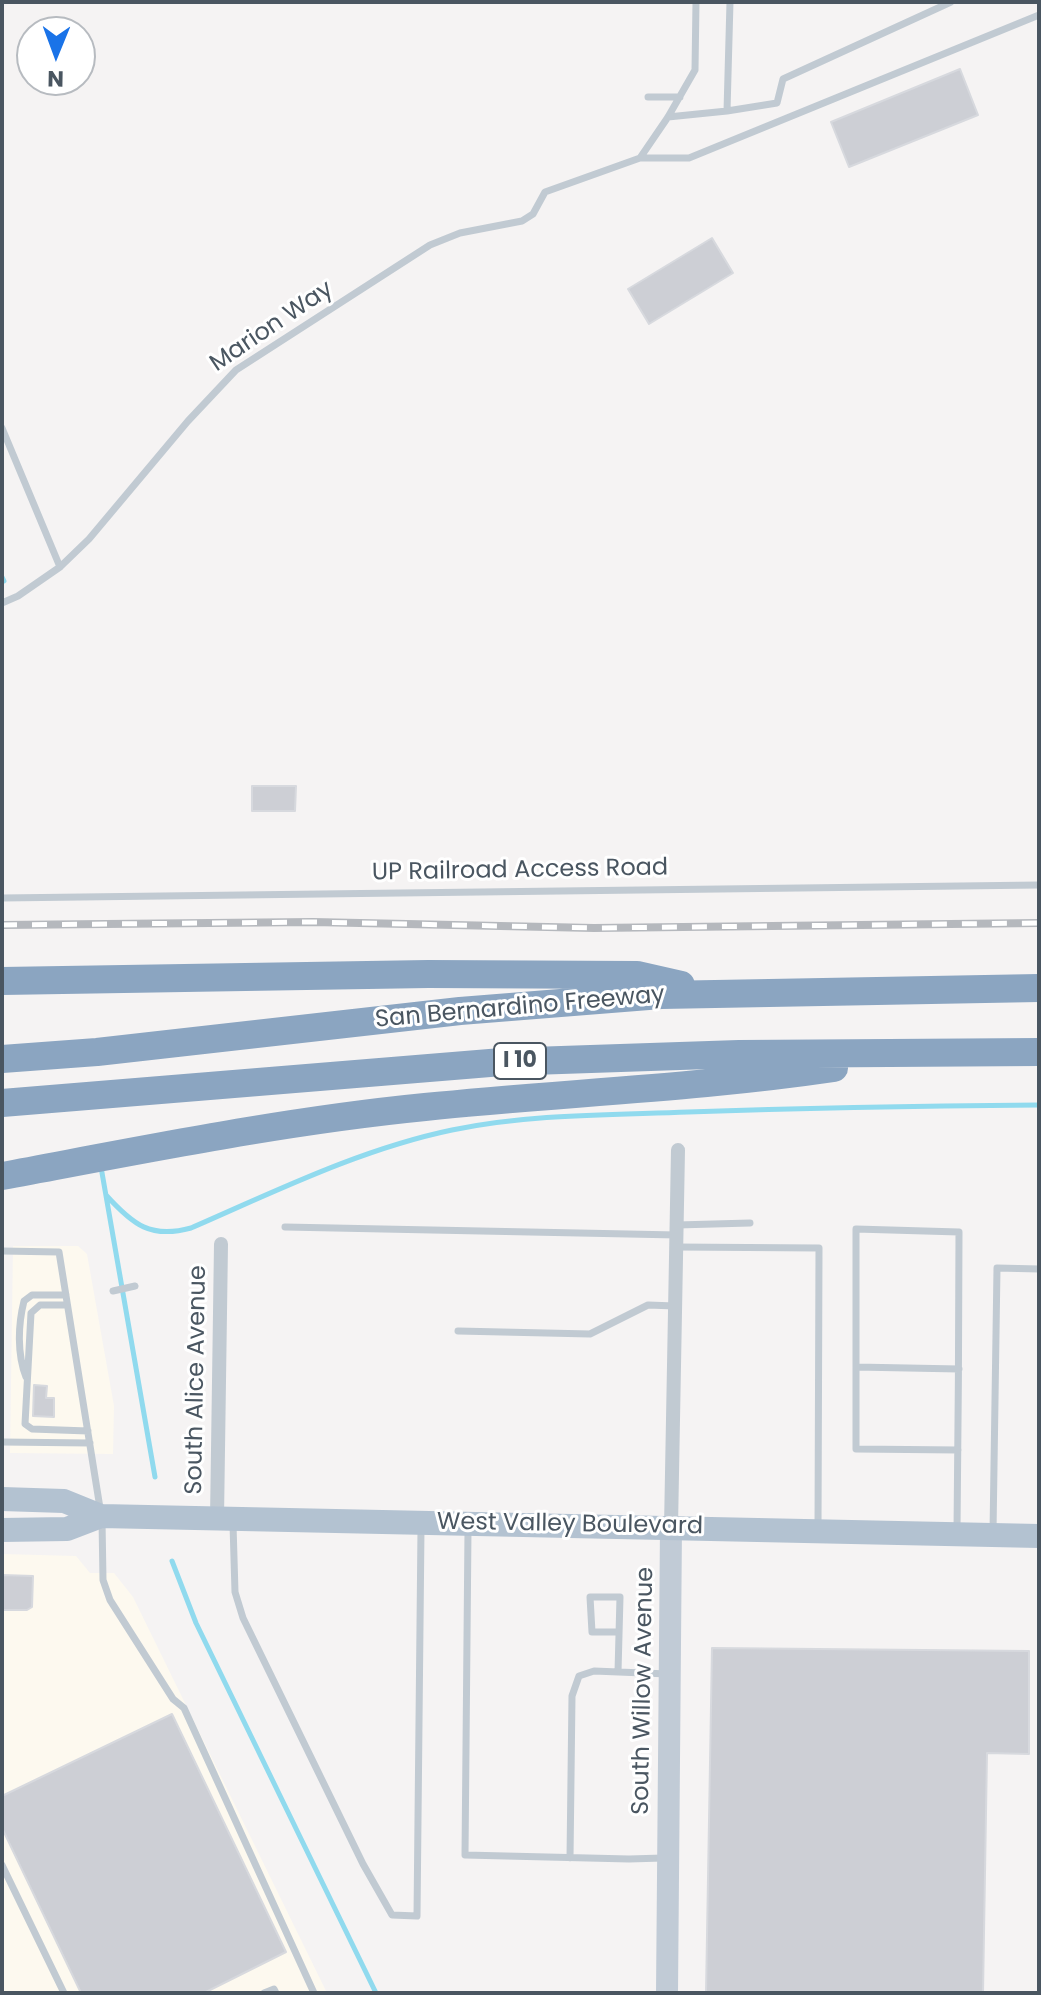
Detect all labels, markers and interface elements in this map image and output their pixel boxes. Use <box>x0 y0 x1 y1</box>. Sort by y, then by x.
north arrow <box>16 16 96 96</box>
text: N <box>47 63 64 94</box>
street label: Marion Way <box>205 275 339 379</box>
street label: UP Railroad Access Road <box>372 854 668 888</box>
street label: San Bernardino Freeway <box>374 981 666 1035</box>
road number: I 10 <box>494 1043 546 1079</box>
street label: South Alice Avenue <box>181 1265 213 1495</box>
street label: West Valley Boulevard <box>437 1508 703 1542</box>
street label: South Willow Avenue <box>627 1567 661 1815</box>

